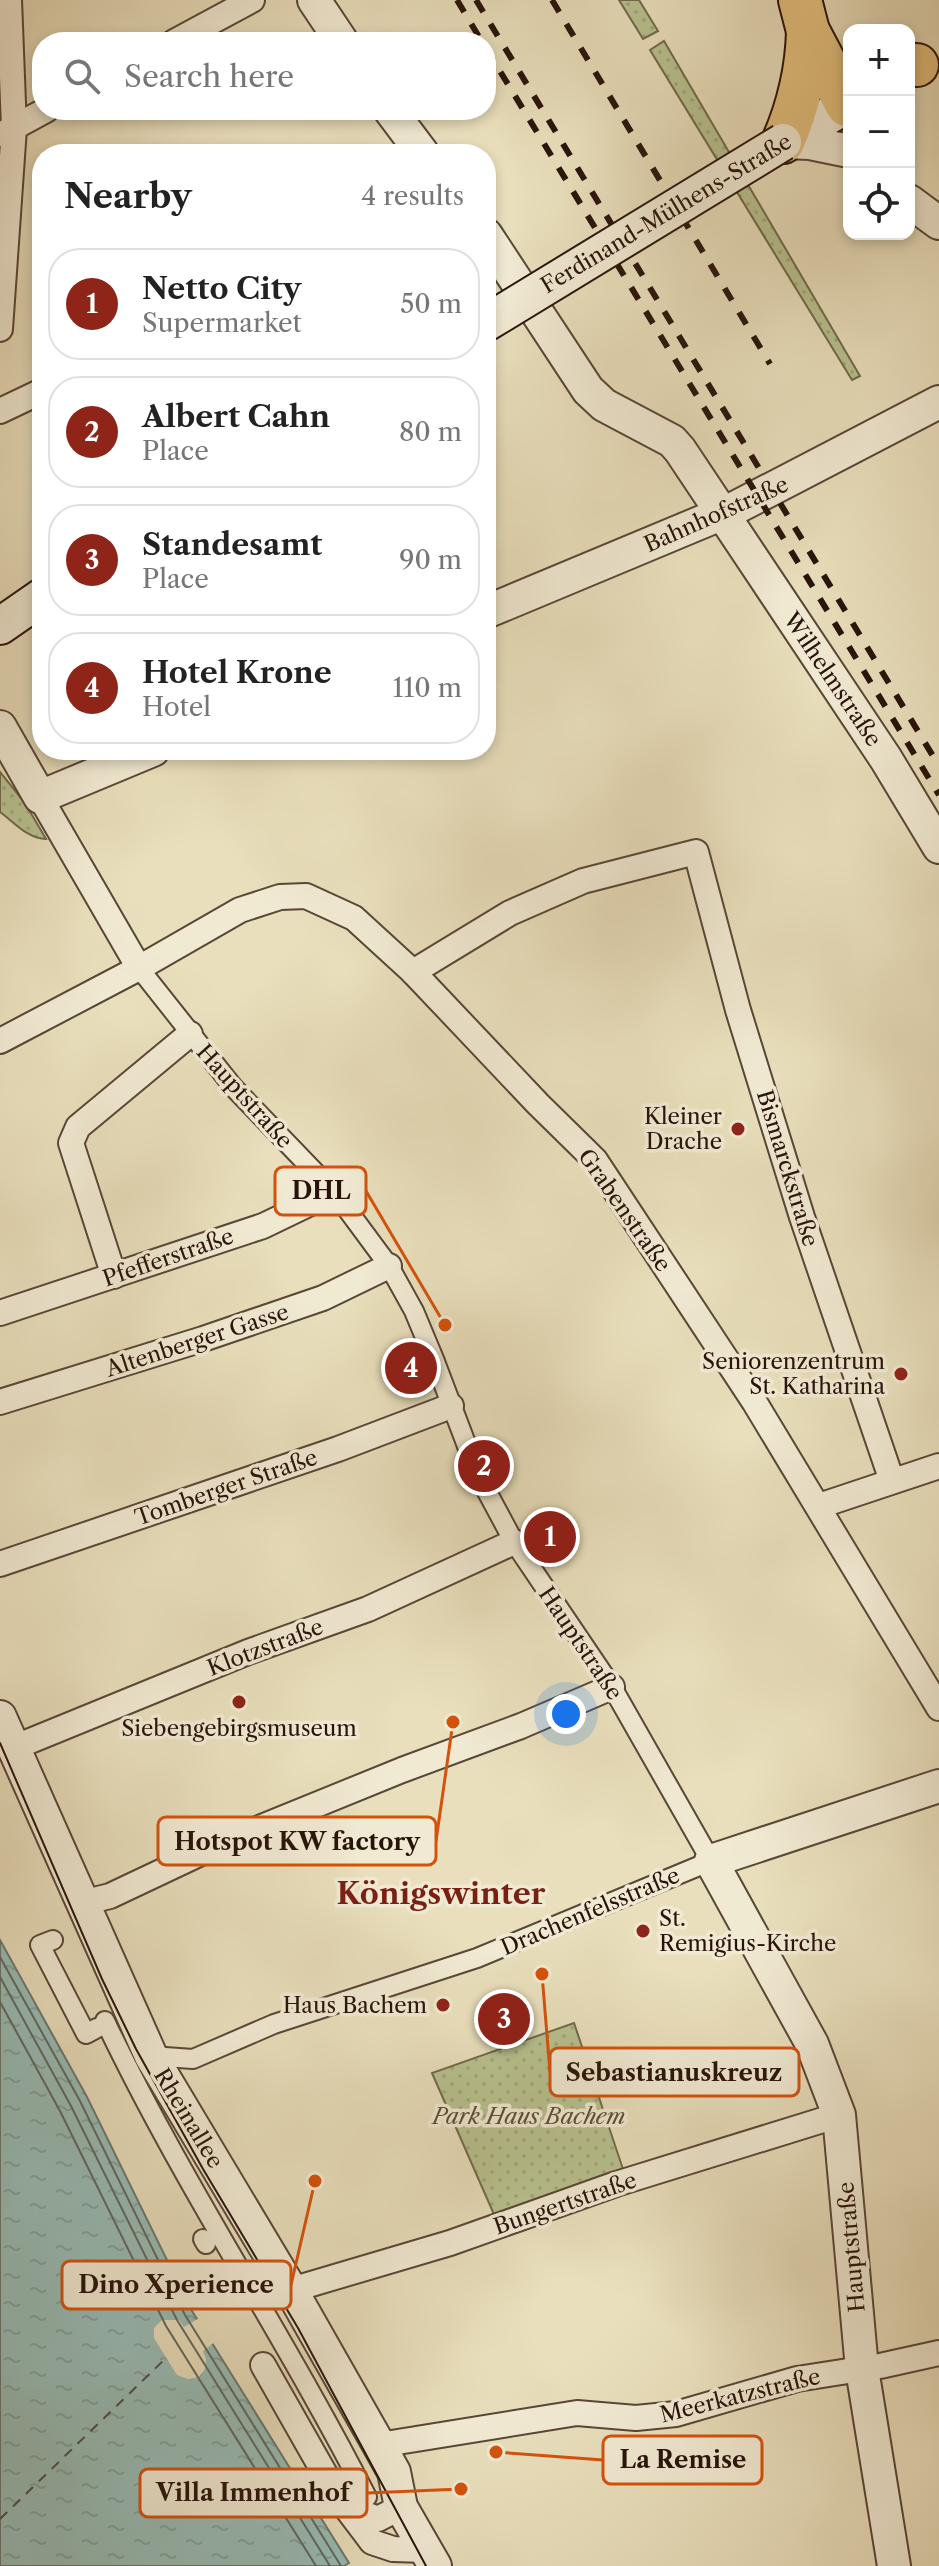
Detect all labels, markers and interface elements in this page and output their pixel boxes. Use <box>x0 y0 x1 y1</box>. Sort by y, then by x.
map controls <box>843 24 915 240</box>
button: + <box>843 24 915 96</box>
search box <box>32 32 496 120</box>
icon: search <box>60 54 104 98</box>
text: Search here <box>124 58 294 95</box>
button: − <box>843 96 915 168</box>
street label: Ferdinand-Mülhens-Straße <box>536 128 796 299</box>
button: locate <box>843 168 915 240</box>
text: Nearby <box>64 175 192 217</box>
text: 4 results <box>361 180 464 212</box>
text: Netto City <box>142 270 301 307</box>
text: 1 <box>86 288 98 320</box>
text: 50 m <box>400 288 462 320</box>
text: Supermarket <box>142 307 302 339</box>
text: Albert Cahn <box>142 398 330 435</box>
text: 2 <box>84 416 100 448</box>
text: 80 m <box>399 416 462 448</box>
text: Place <box>142 435 209 467</box>
street label: Bahnhofstraße <box>640 471 793 558</box>
text: Standesamt <box>142 526 322 563</box>
text: 3 <box>85 544 99 576</box>
text: 90 m <box>399 544 462 576</box>
text: Place <box>142 563 209 595</box>
street label: Wilhelmstraße <box>777 606 887 752</box>
text: Hotel Krone <box>142 654 332 691</box>
text: 4 <box>84 672 100 704</box>
text: 110 m <box>393 672 462 704</box>
text: Hotel <box>142 691 211 723</box>
street label: Hauptstraße <box>191 1039 298 1154</box>
street label: Bismarckstraße <box>751 1086 824 1250</box>
place label: Kleiner Drache <box>644 1103 722 1155</box>
marker: Kleiner Drache <box>729 1120 747 1138</box>
street label: Grabenstraße <box>572 1144 677 1277</box>
callout: DHL <box>275 1167 366 1215</box>
text: DHL <box>291 1176 351 1205</box>
street label: Pfefferstraße <box>99 1222 237 1292</box>
street label: Altenberger Gasse <box>101 1298 292 1383</box>
pin: 4 <box>385 1338 437 1398</box>
place label: Seniorenzentrum St. Katharina <box>702 1348 886 1400</box>
marker: Seniorenzentrum St. Katharina <box>892 1365 910 1383</box>
pin: 2 <box>458 1436 510 1496</box>
street label: Tomberger Straße <box>132 1444 321 1531</box>
pin: 1 <box>524 1507 576 1567</box>
street label: Hauptstraße <box>533 1582 628 1705</box>
street label: Klotzstraße <box>203 1613 327 1682</box>
marker: Siebengebirgsmuseum <box>230 1693 248 1711</box>
your location <box>546 1694 586 1734</box>
place label: Siebengebirgsmuseum <box>121 1715 357 1742</box>
callout: Hotspot KW factory <box>158 1817 436 1865</box>
text: Hotspot KW factory <box>174 1827 421 1856</box>
street label: Drachenfelsstraße <box>497 1862 684 1961</box>
district label: Königswinter <box>337 1875 546 1912</box>
place label: St. Remigius-Kirche <box>659 1905 836 1957</box>
marker: St. Remigius-Kirche <box>634 1922 652 1940</box>
pin: 3 <box>478 1989 530 2049</box>
place label: Haus Bachem <box>283 1992 428 2019</box>
marker: Haus Bachem <box>434 1996 452 2014</box>
callout: Sebastianuskreuz <box>550 2048 799 2096</box>
text: Sebastianuskreuz <box>566 2058 782 2087</box>
street label: Rheinallee <box>148 2063 229 2173</box>
park label: Park Haus Bachem <box>431 2103 625 2130</box>
street label: Bungertstraße <box>490 2166 640 2241</box>
street label: Hauptstraße <box>832 2181 871 2313</box>
callout: Dino Xperience <box>62 2261 291 2309</box>
text: Dino Xperience <box>78 2270 274 2299</box>
street label: Meerkatzstraße <box>657 2363 823 2428</box>
callout: La Remise <box>603 2436 762 2484</box>
text: La Remise <box>620 2445 746 2474</box>
callout: Villa Immenhof <box>140 2469 367 2517</box>
text: Villa Immenhof <box>155 2478 354 2507</box>

